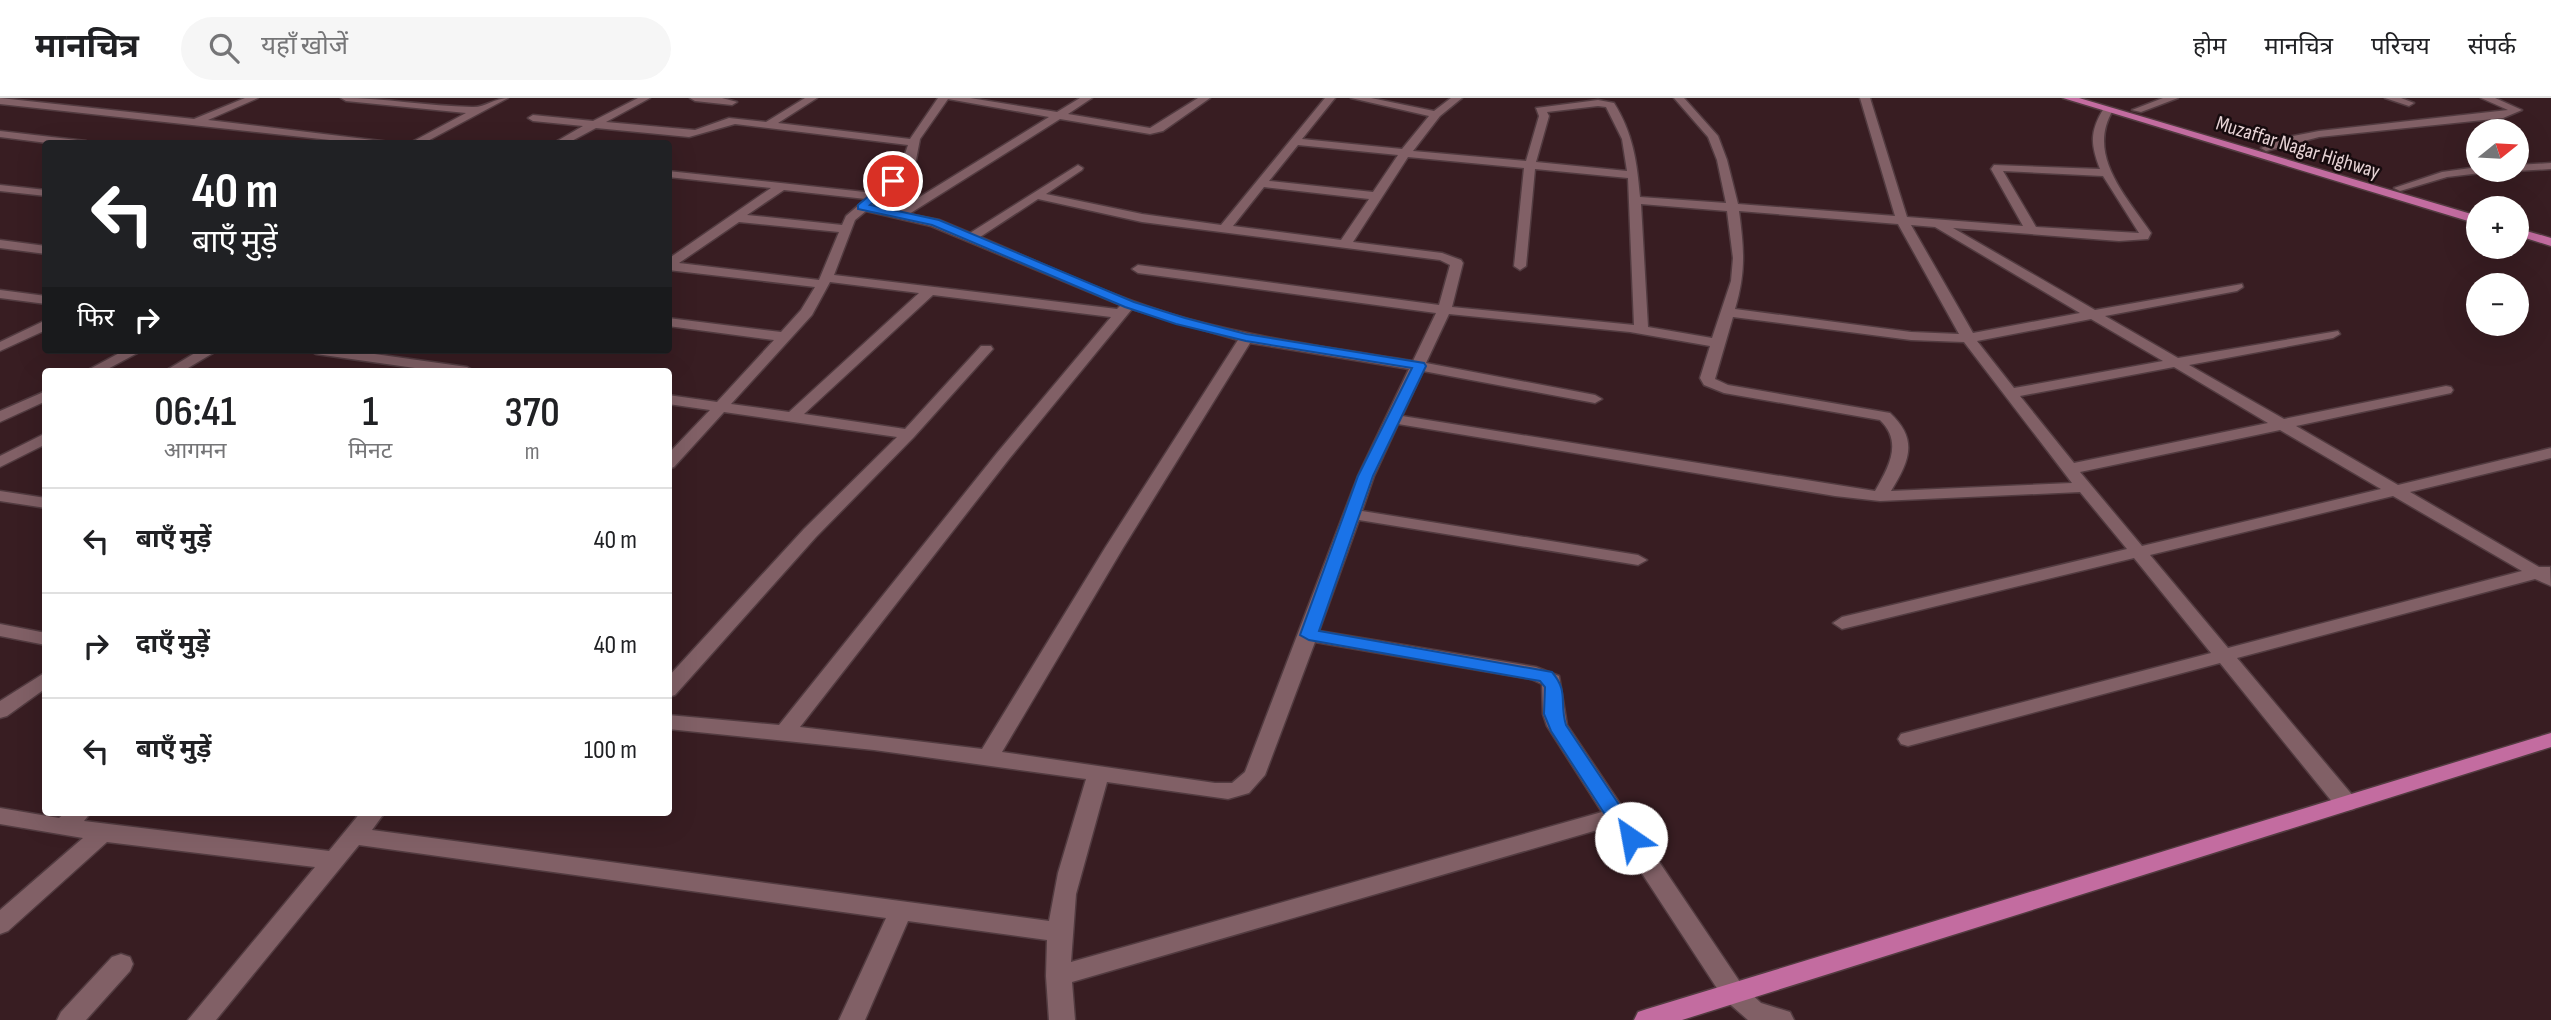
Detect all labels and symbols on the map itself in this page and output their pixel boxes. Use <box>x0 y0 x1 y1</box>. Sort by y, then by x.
street label: Muzaffar Nagar Highway <box>2213 111 2383 184</box>
north arrow <box>2466 119 2529 182</box>
pin <box>863 151 923 211</box>
position arrow <box>1594 801 1668 875</box>

